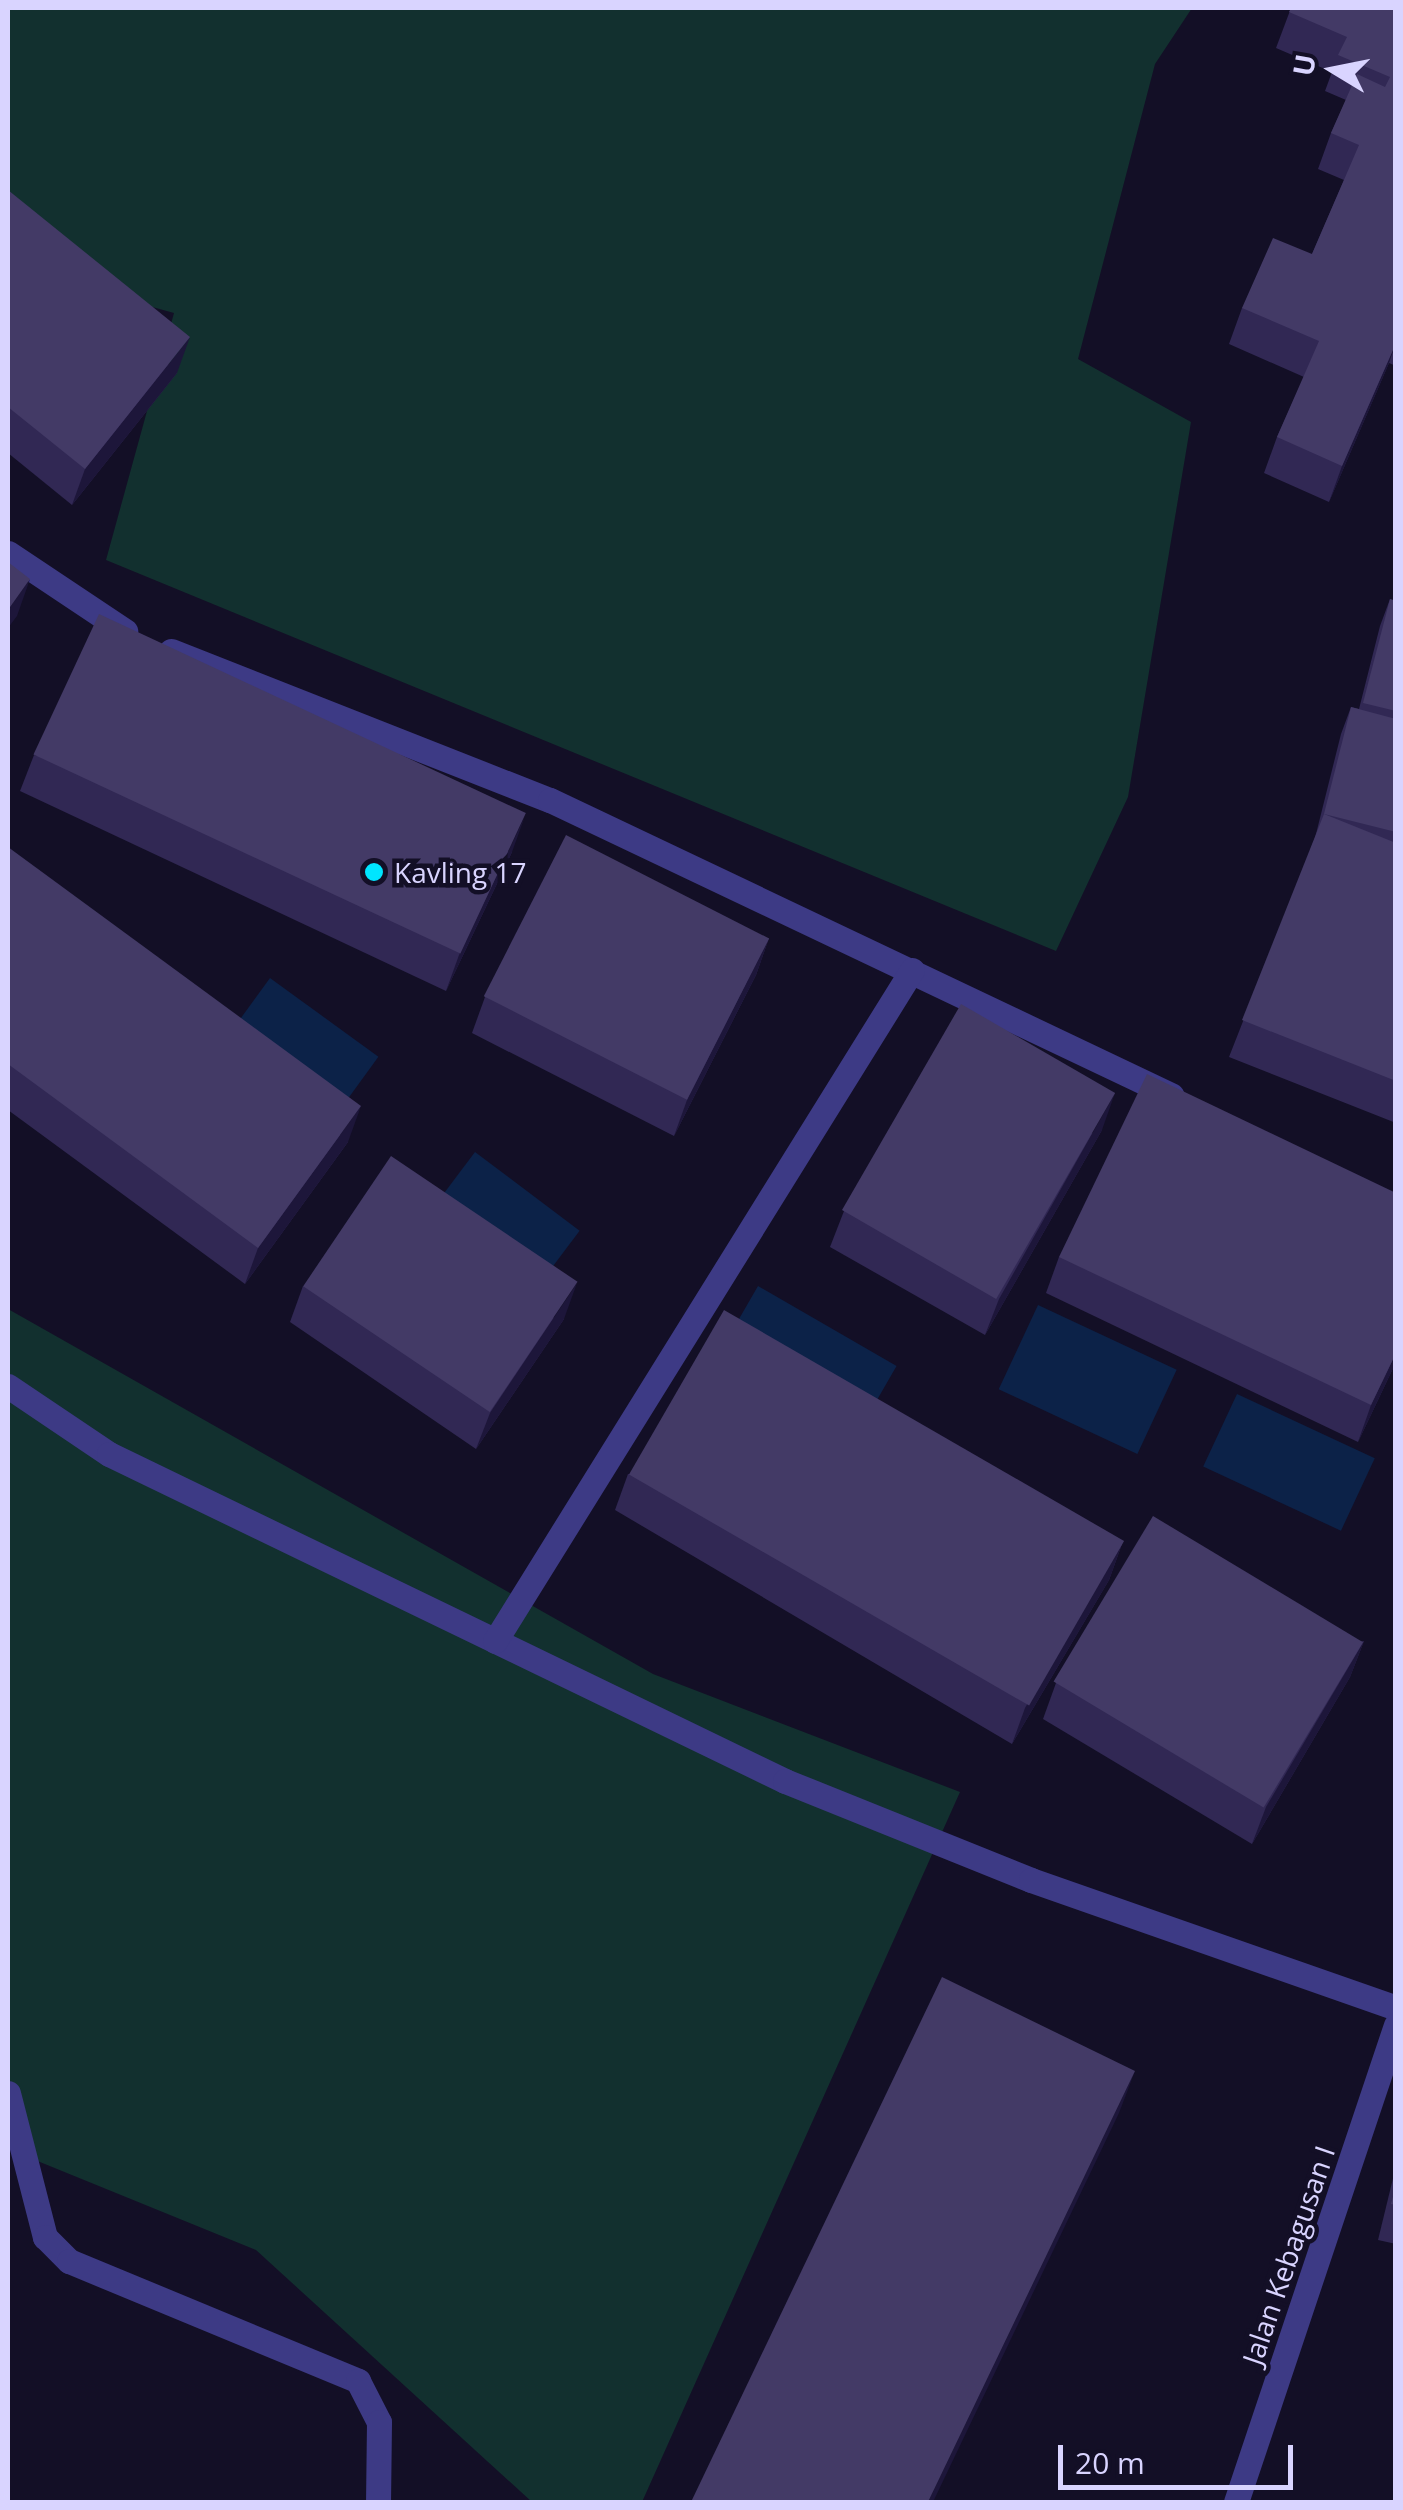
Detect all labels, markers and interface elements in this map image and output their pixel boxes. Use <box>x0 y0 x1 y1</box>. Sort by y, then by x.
north arrow <box>1283 20 1383 120</box>
text: U <box>1283 51 1324 79</box>
place label: Kavling 17 <box>394 855 526 889</box>
marker: Kavling 17 <box>363 861 385 883</box>
street label: Jalan Kebagusan I <box>1235 2141 1341 2369</box>
scale bar <box>1063 2425 1298 2487</box>
text: 20 m <box>1075 2442 1145 2483</box>

